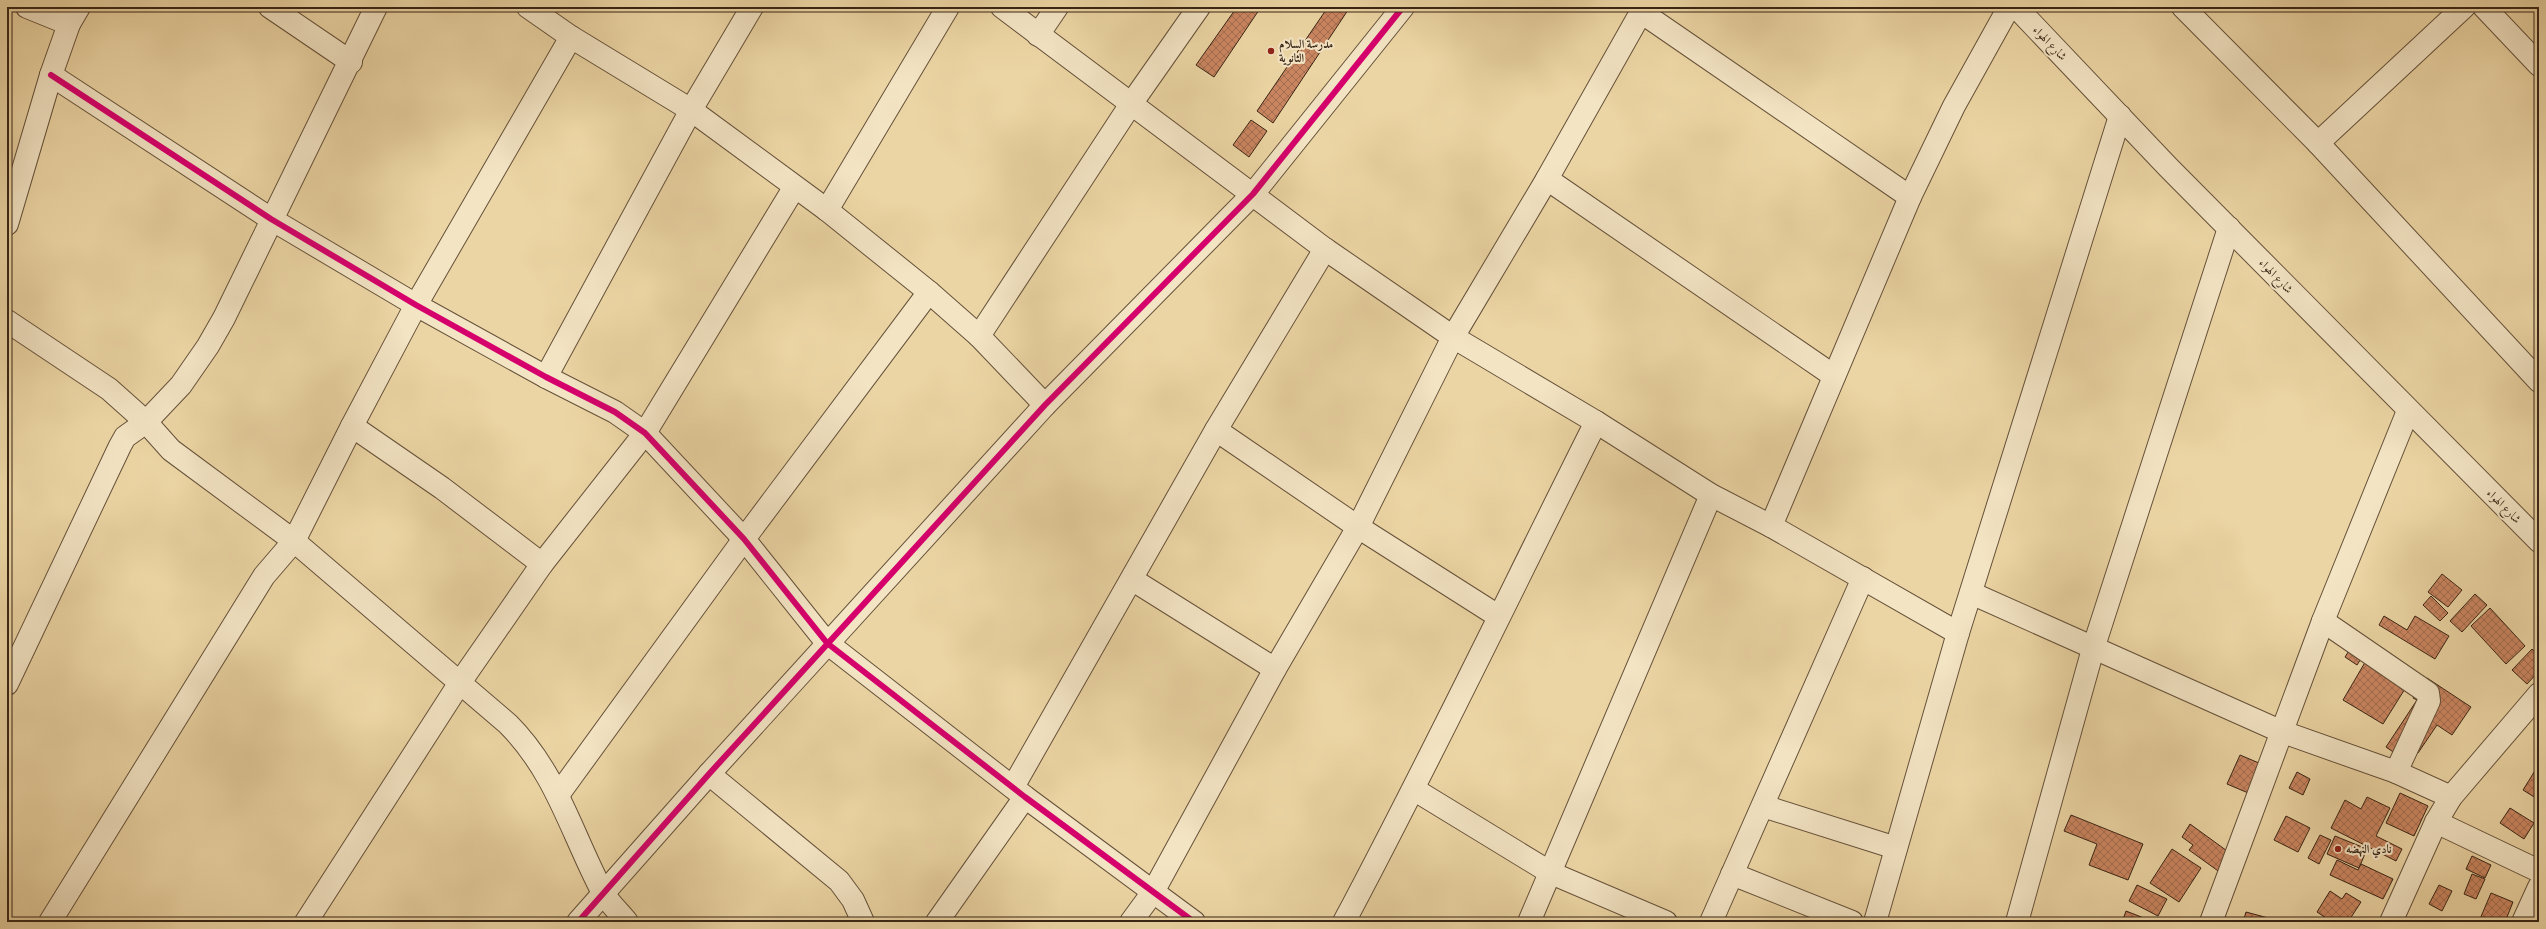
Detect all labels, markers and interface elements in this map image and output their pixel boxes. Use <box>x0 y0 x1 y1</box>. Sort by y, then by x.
street label: شارع الهواء <box>2027 23 2070 66</box>
place label: مدرسة السلام الثانوية <box>1279 37 1334 66</box>
marker: مدرسة السلام الثانوية <box>1266 46 1276 56</box>
street label: شارع الهواء <box>2253 256 2296 299</box>
street label: شارع الهواء <box>2481 486 2524 529</box>
place label: نادي النهضه <box>2346 842 2392 859</box>
marker: نادي النهضه <box>2333 844 2343 854</box>

